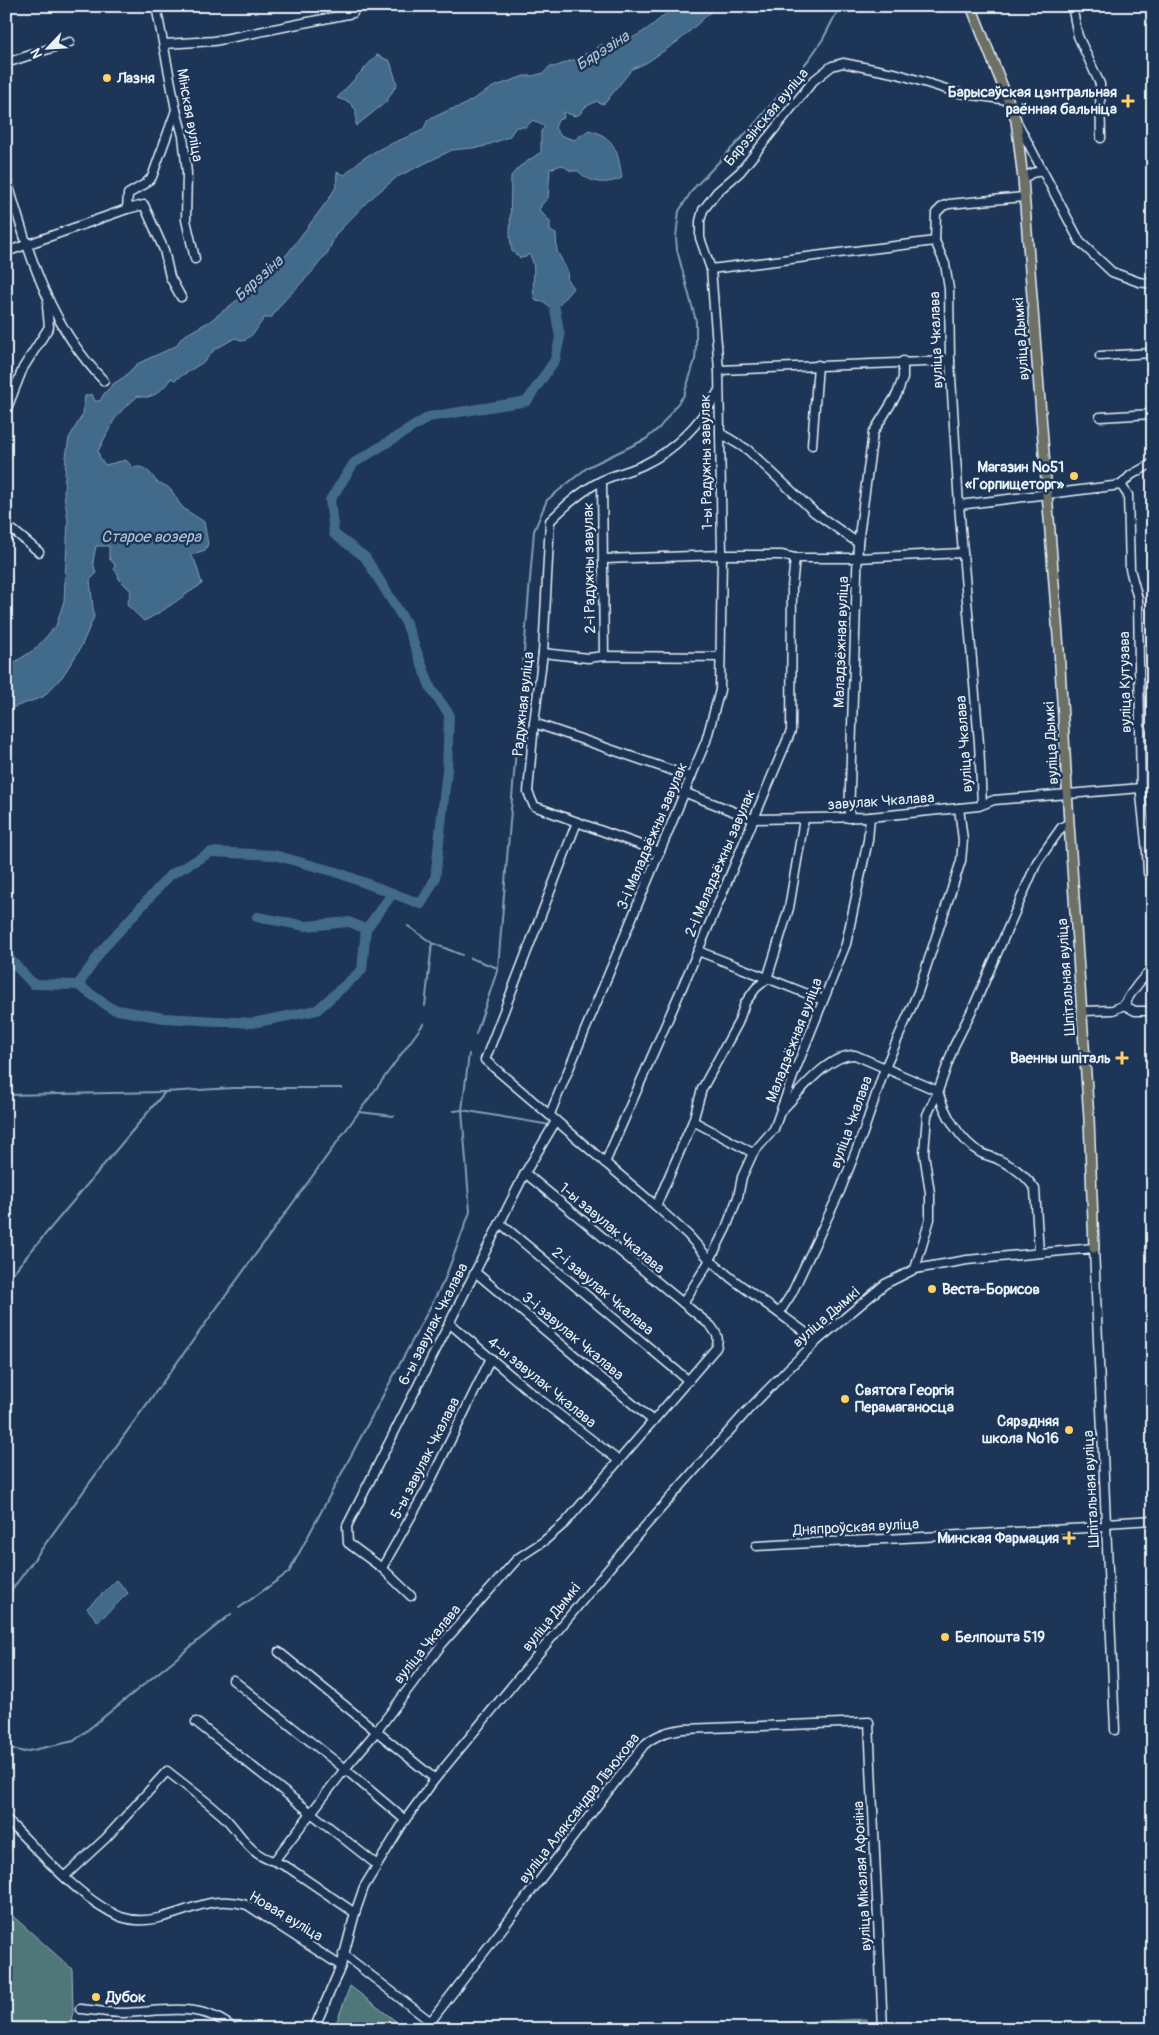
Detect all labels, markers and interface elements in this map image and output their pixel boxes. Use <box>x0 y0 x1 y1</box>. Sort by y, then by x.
north arrow <box>22 22 72 72</box>
water label: Бярэзіна <box>572 26 634 75</box>
text: N <box>27 45 46 61</box>
street label: Бярэзінская вуліца <box>720 64 813 170</box>
street label: Мінская вуліца <box>172 67 207 163</box>
place label: Лазня <box>116 69 155 88</box>
marker: Лазня <box>101 72 113 84</box>
place label: Барысаўская цэнтральная раённая бальніца <box>948 83 1117 119</box>
marker: Барысаўская цэнтральная раённая бальніца <box>1121 94 1135 108</box>
water label: Бярэзіна <box>230 250 289 306</box>
street label: вуліца Чкалава <box>925 291 948 389</box>
street label: вуліца Дымкі <box>1009 297 1034 381</box>
street label: 1-ы Радужны завулак <box>696 394 717 530</box>
place label: Магазин №51 «Горпищеторг» <box>965 458 1064 494</box>
marker: Магазин №51 «Горпищеторг» <box>1068 470 1080 482</box>
street label: 2-і Радужны завулак <box>579 502 600 634</box>
water label: Старое возера <box>101 527 203 547</box>
street label: Маладзёжная вуліца <box>830 576 853 708</box>
street label: вуліца Кутузава <box>1115 631 1136 733</box>
street label: Радужная вуліца <box>509 651 538 757</box>
street label: вуліца Чкалава <box>952 695 977 793</box>
street label: вуліца Дымкі <box>1040 701 1063 785</box>
street label: 3-і Маладзёжны завулак <box>613 759 692 913</box>
street label: 2-і Маладзёжны завулак <box>681 786 760 940</box>
street label: завулак Чкалава <box>827 788 935 815</box>
street label: Шпітальная вуліца <box>1053 918 1080 1036</box>
street label: Маладзёжная вуліца <box>762 975 827 1105</box>
place label: Ваенны шпіталь <box>1010 1049 1111 1068</box>
marker: Ваенны шпіталь <box>1115 1051 1129 1065</box>
street label: вуліца Чкалава <box>826 1073 877 1171</box>
street label: 1-ы завулак Чкалава <box>555 1179 668 1278</box>
street label: 2-і завулак Чкалава <box>548 1243 658 1340</box>
street label: 6-ы завулак Чкалава <box>394 1260 473 1389</box>
place label: Веста-Борисов <box>942 1280 1040 1299</box>
street label: вуліца Дымкі <box>789 1283 864 1352</box>
marker: Веста-Борисов <box>926 1283 938 1295</box>
street label: 3-і завулак Чкалава <box>518 1288 628 1385</box>
street label: 4-ы завулак Чкалава <box>483 1333 600 1432</box>
place label: Святога Георгія Перамаганосца <box>855 1381 954 1417</box>
marker: Святога Георгія Перамаганосца <box>839 1393 851 1405</box>
street label: 5-ы завулак Чкалава <box>387 1394 464 1522</box>
place label: Сярэдняя школа №16 <box>982 1412 1059 1448</box>
marker: Сярэдняя школа №16 <box>1063 1424 1075 1436</box>
street label: Шпітальная вуліца <box>1079 1430 1104 1548</box>
street label: Дняпроўская вуліца <box>792 1515 920 1540</box>
place label: Минская Фармация <box>937 1529 1059 1548</box>
marker: Минская Фармация <box>1063 1532 1075 1544</box>
street label: вуліца Дымкі <box>518 1579 585 1656</box>
street label: вуліца Чкалава <box>390 1601 465 1688</box>
place label: Белпошта 519 <box>955 1628 1045 1647</box>
marker: Белпошта 519 <box>939 1631 951 1643</box>
street label: вуліца Аляксандра Лізюкова <box>515 1729 644 1887</box>
street label: вуліца Мікалая Афоніна <box>849 1800 876 1952</box>
street label: Новая вуліца <box>245 1887 326 1946</box>
place label: Дубок <box>105 1988 146 2007</box>
marker: Дубок <box>90 1991 102 2003</box>

